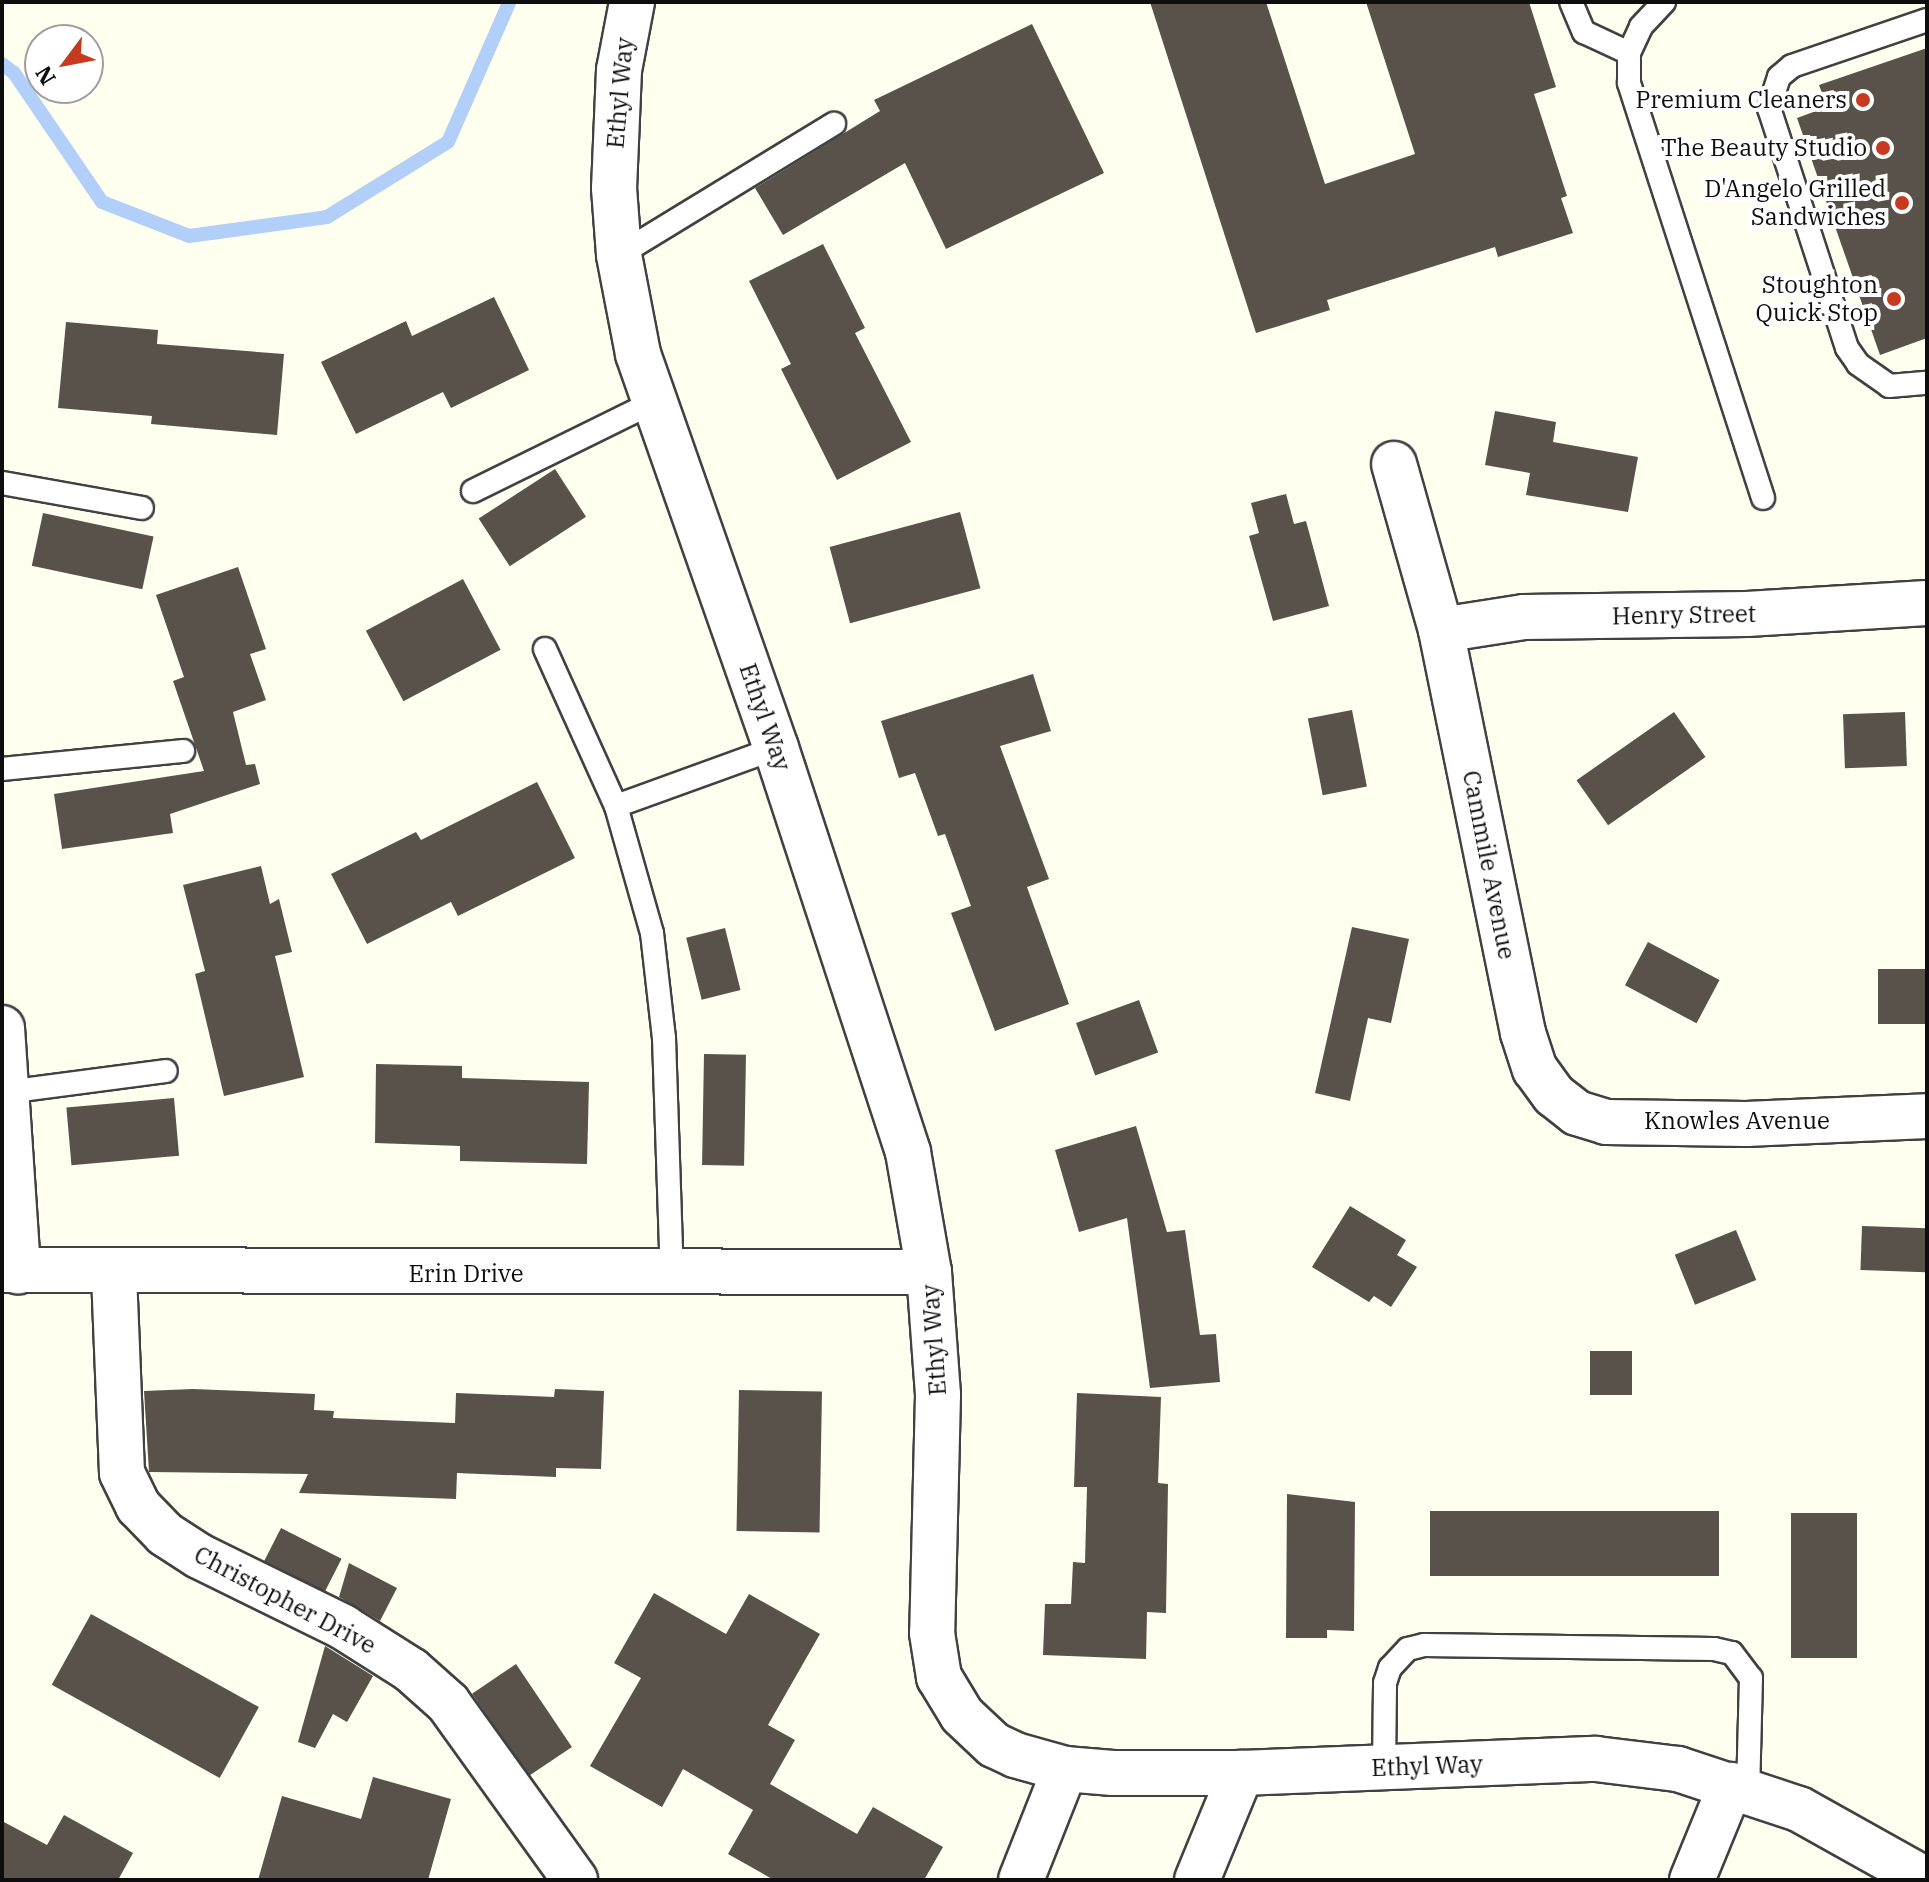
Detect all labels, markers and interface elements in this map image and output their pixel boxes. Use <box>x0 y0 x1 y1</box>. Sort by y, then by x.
north arrow <box>24 24 104 104</box>
street label: Ethyl Way <box>601 36 639 150</box>
text: N <box>28 61 62 91</box>
place label: Premium Cleaners <box>1635 86 1847 114</box>
marker: Premium Cleaners <box>1854 91 1872 109</box>
place label: The Beauty Studio <box>1661 134 1867 162</box>
marker: The Beauty Studio <box>1874 139 1892 157</box>
place label: D'Angelo Grilled Sandwiches <box>1704 175 1886 231</box>
marker: D'Angelo Grilled Sandwiches <box>1893 194 1911 212</box>
place label: Stoughton Quick Stop <box>1756 271 1878 327</box>
marker: Stoughton Quick Stop <box>1885 290 1903 308</box>
street label: Henry Street <box>1612 599 1756 631</box>
street label: Ethyl Way <box>733 660 797 774</box>
street label: Cammile Avenue <box>1457 768 1521 962</box>
street label: Knowles Avenue <box>1644 1107 1830 1135</box>
street label: Erin Drive <box>408 1260 524 1288</box>
street label: Ethyl Way <box>916 1283 952 1397</box>
street label: Christopher Drive <box>189 1540 381 1660</box>
street label: Ethyl Way <box>1371 1750 1483 1782</box>

